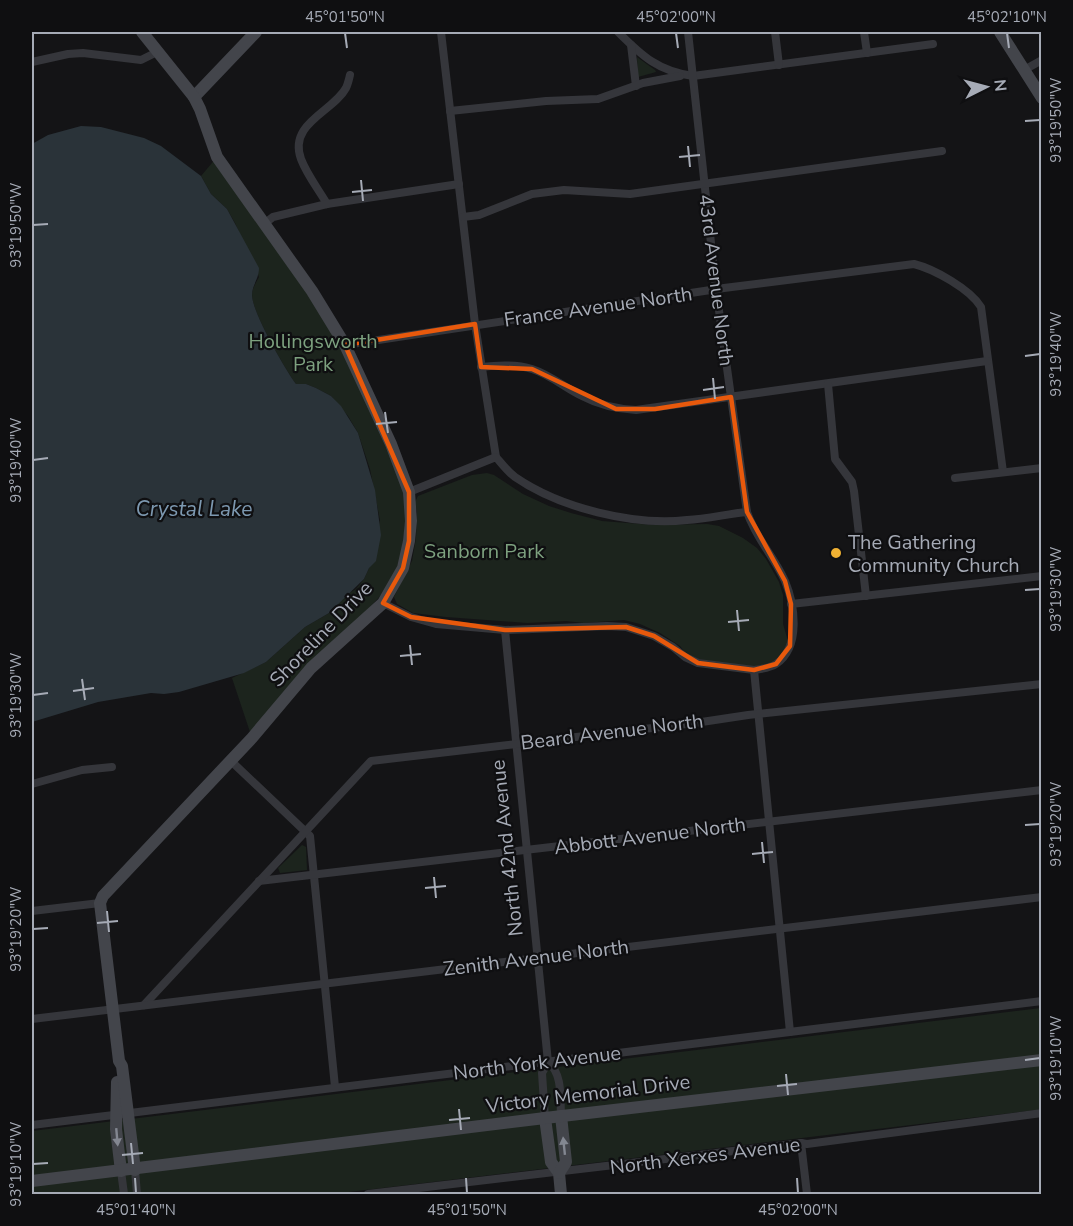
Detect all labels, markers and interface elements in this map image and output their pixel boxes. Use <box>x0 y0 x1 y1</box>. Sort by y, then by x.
text: 45°01'50"N <box>305 7 385 27</box>
text: 45°02'00"N <box>636 7 716 27</box>
text: 45°02'10"N <box>967 7 1047 27</box>
north arrow <box>956 57 1016 117</box>
text: 93°19'50"W <box>1046 77 1066 163</box>
text: N <box>988 78 1011 93</box>
text: 93°19'50"W <box>6 182 26 268</box>
street label: 43rd Avenue North <box>692 192 740 368</box>
street label: France Avenue North <box>502 280 694 334</box>
text: 93°19'40"W <box>1046 311 1066 397</box>
park label: Hollingsworth Park <box>248 328 378 378</box>
text: 93°19'40"W <box>6 417 26 503</box>
water label: Crystal Lake <box>136 495 252 523</box>
place label: The Gathering Community Church <box>848 529 1020 579</box>
park label: Sanborn Park <box>424 538 545 565</box>
marker: The Gathering Community Church <box>829 546 843 560</box>
text: 93°19'30"W <box>1046 546 1066 632</box>
street label: Shoreline Drive <box>263 575 379 693</box>
text: 93°19'30"W <box>6 652 26 738</box>
street label: Beard Avenue North <box>519 707 705 757</box>
street label: North 42nd Avenue <box>484 758 530 938</box>
text: 93°19'20"W <box>1046 781 1066 867</box>
street label: Abbott Avenue North <box>553 811 747 861</box>
text: 93°19'20"W <box>6 886 26 972</box>
street label: Zenith Avenue North <box>442 933 630 983</box>
text: 93°19'10"W <box>1046 1015 1066 1101</box>
street label: North York Avenue <box>452 1039 622 1087</box>
street label: Victory Memorial Drive <box>483 1068 692 1120</box>
text: 93°19'10"W <box>6 1121 26 1207</box>
one-way arrow <box>112 1127 122 1146</box>
street label: North Xerxes Avenue <box>608 1131 802 1181</box>
one-way arrow <box>559 1136 569 1155</box>
text: 45°01'40"N <box>96 1200 176 1220</box>
text: 45°01'50"N <box>427 1200 507 1220</box>
text: 45°02'00"N <box>758 1200 838 1220</box>

